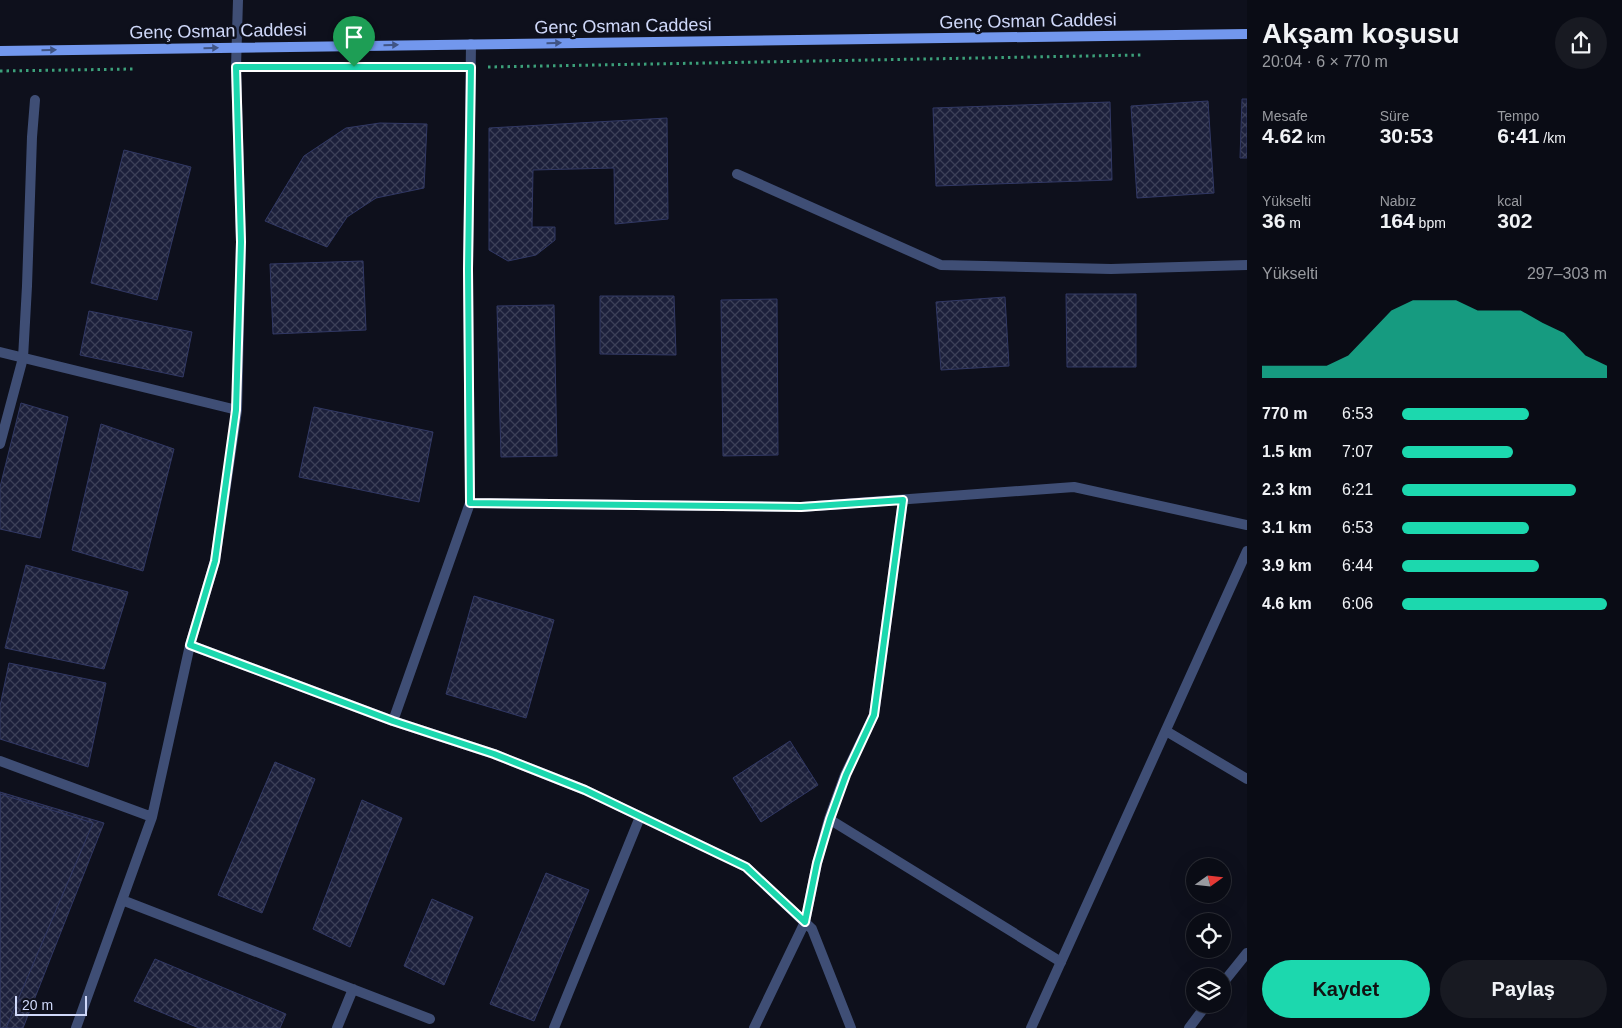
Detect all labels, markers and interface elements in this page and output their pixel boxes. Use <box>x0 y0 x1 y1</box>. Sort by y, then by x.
street label: Genç Osman Caddesi <box>939 9 1117 33</box>
street label: Genç Osman Caddesi <box>534 14 712 38</box>
pin <box>333 16 375 67</box>
button: share <box>1555 17 1607 69</box>
text: Akşam koşusu <box>1262 18 1460 49</box>
street label: Genç Osman Caddesi <box>129 19 307 43</box>
icon: arrive <box>340 23 368 51</box>
one-way arrow <box>546 39 562 47</box>
one-way arrow <box>383 41 399 49</box>
one-way arrow <box>203 43 219 51</box>
one-way arrow <box>41 46 57 54</box>
text: 20:04 · 6 × 770 m <box>1262 53 1388 70</box>
text: Mesafe <box>1262 108 1308 124</box>
text: Süre <box>1380 108 1409 124</box>
text: Tempo <box>1497 108 1539 124</box>
text: 4.62 <box>1262 124 1303 147</box>
text: 30:53 <box>1380 124 1433 147</box>
text: 6:41 <box>1497 124 1539 147</box>
text: km <box>1303 130 1325 146</box>
text: /km <box>1539 130 1566 146</box>
text: Yükselti <box>1262 193 1311 209</box>
text: Nabız <box>1380 193 1416 209</box>
text: kcal <box>1497 193 1522 209</box>
text: 36 <box>1262 209 1285 232</box>
text: 164 <box>1380 209 1415 232</box>
text: 302 <box>1497 209 1532 232</box>
text: m <box>1285 215 1301 231</box>
text: bpm <box>1415 215 1446 231</box>
text: Yükselti <box>1262 265 1318 282</box>
text: 297–303 m <box>1527 265 1607 282</box>
text: 770 m <box>1262 405 1307 422</box>
text: 6:53 <box>1342 405 1373 422</box>
text: 1.5 km <box>1262 443 1312 460</box>
text: 7:07 <box>1342 443 1373 460</box>
text: 2.3 km <box>1262 481 1312 498</box>
text: 6:21 <box>1342 481 1373 498</box>
text: 3.1 km <box>1262 519 1312 536</box>
text: 6:53 <box>1342 519 1373 536</box>
text: 3.9 km <box>1262 557 1312 574</box>
text: 6:44 <box>1342 557 1373 574</box>
text: 4.6 km <box>1262 595 1312 612</box>
text: 6:06 <box>1342 595 1373 612</box>
north arrow <box>1186 858 1231 902</box>
map controls <box>1186 858 1231 1013</box>
button: locate <box>1186 913 1231 958</box>
button: Kaydet <box>1262 960 1430 1018</box>
button: Paylaş <box>1440 960 1607 1018</box>
button: layers <box>1186 968 1231 1013</box>
scale bar <box>15 993 88 1016</box>
text: 20 m <box>22 997 53 1013</box>

